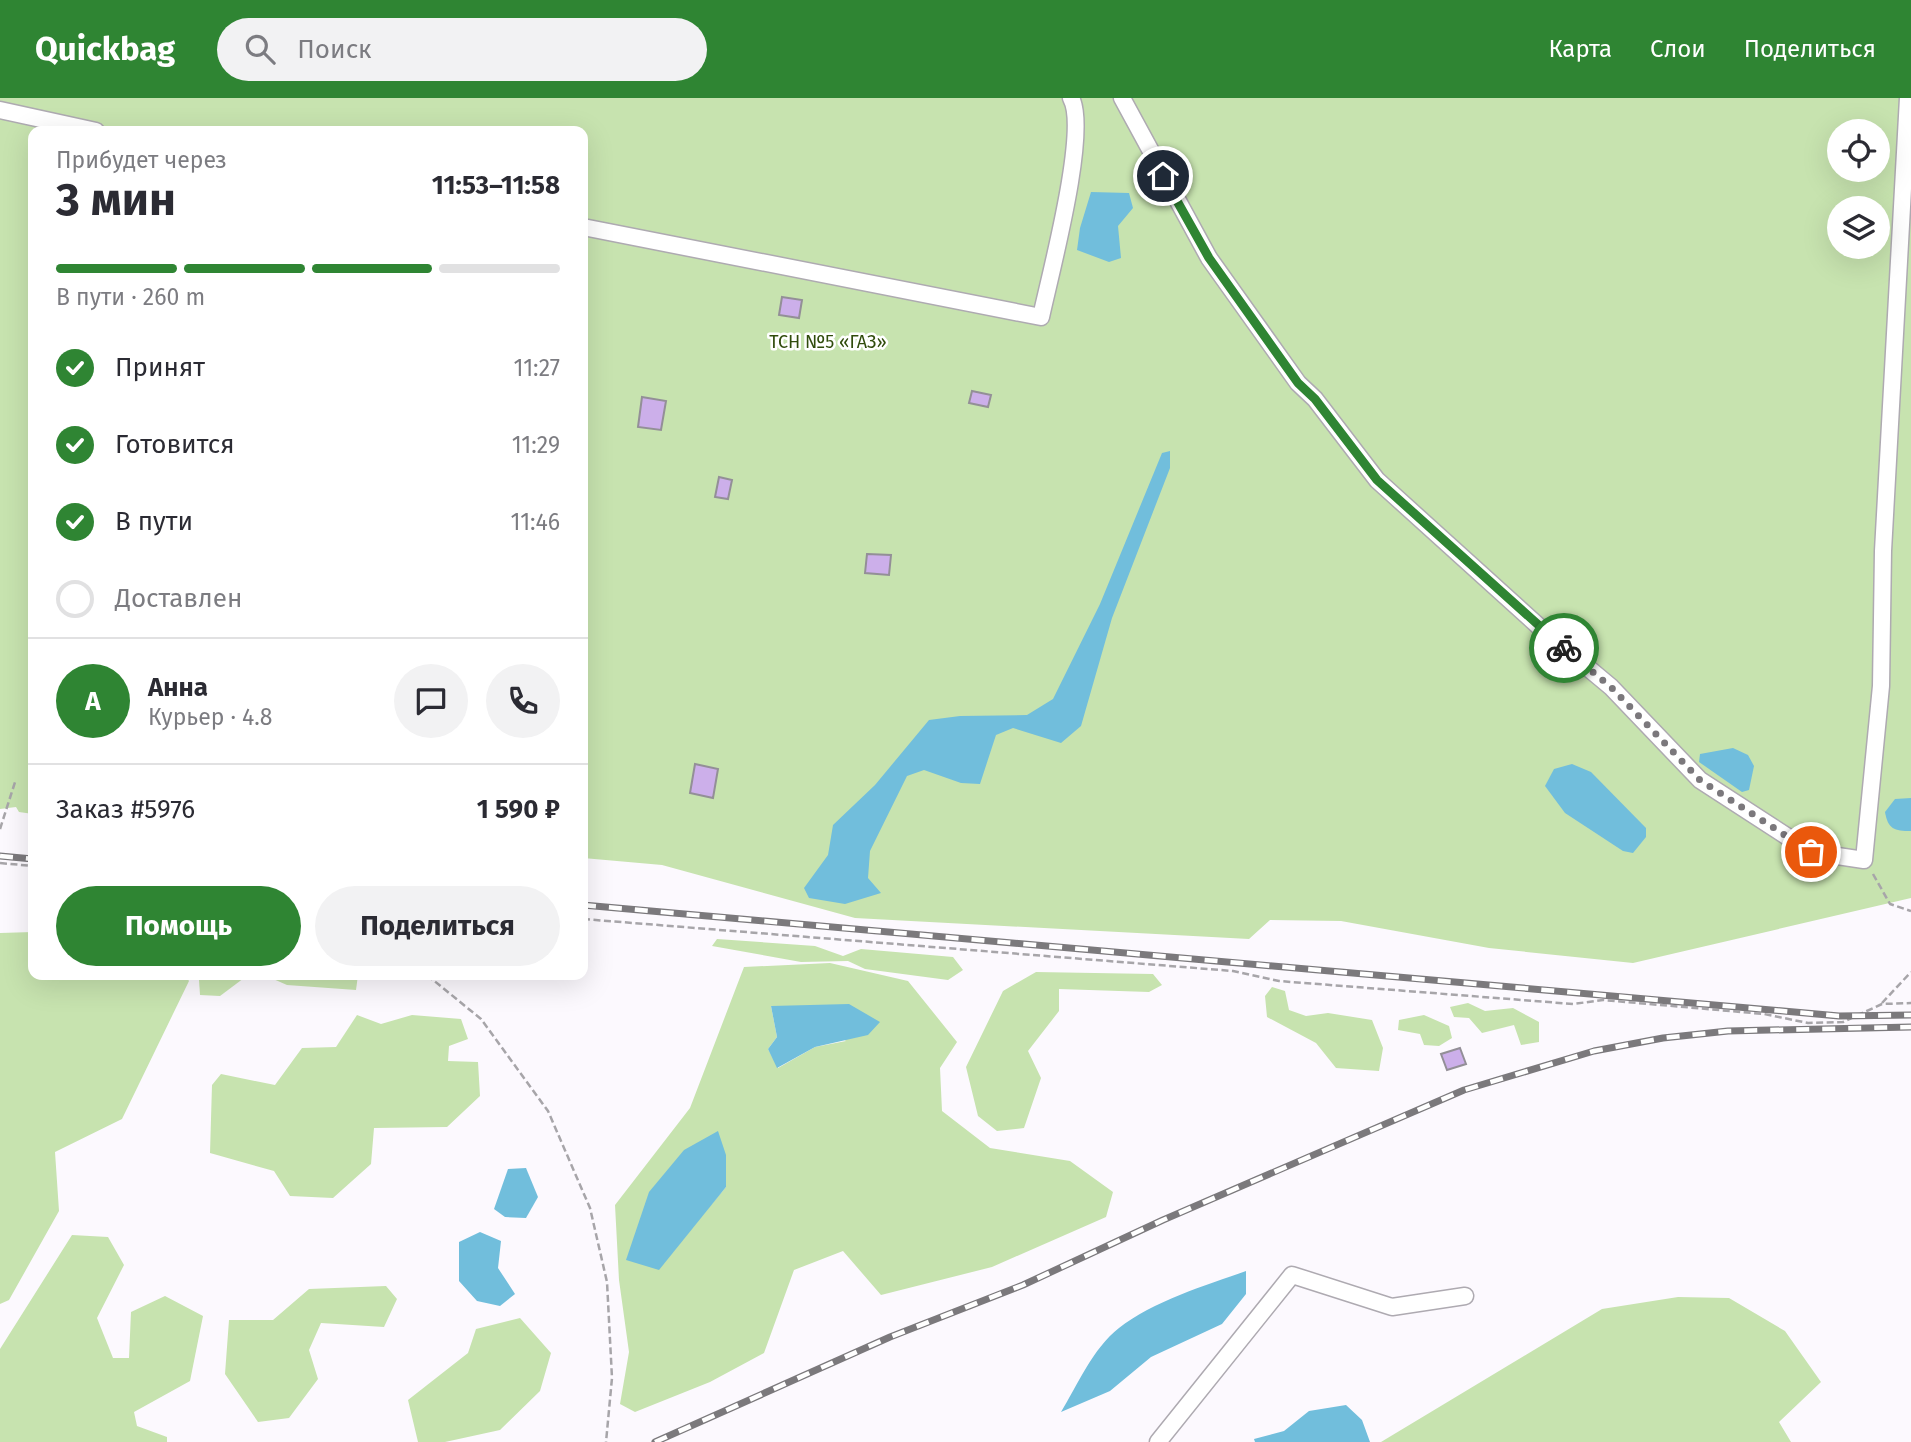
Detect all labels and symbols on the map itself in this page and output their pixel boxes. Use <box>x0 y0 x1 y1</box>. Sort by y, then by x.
pin <box>1133 146 1193 206</box>
park label: ТСН №5 «ГАЗ» <box>769 331 887 353</box>
courier <box>1529 613 1599 683</box>
pin <box>1781 822 1841 882</box>

